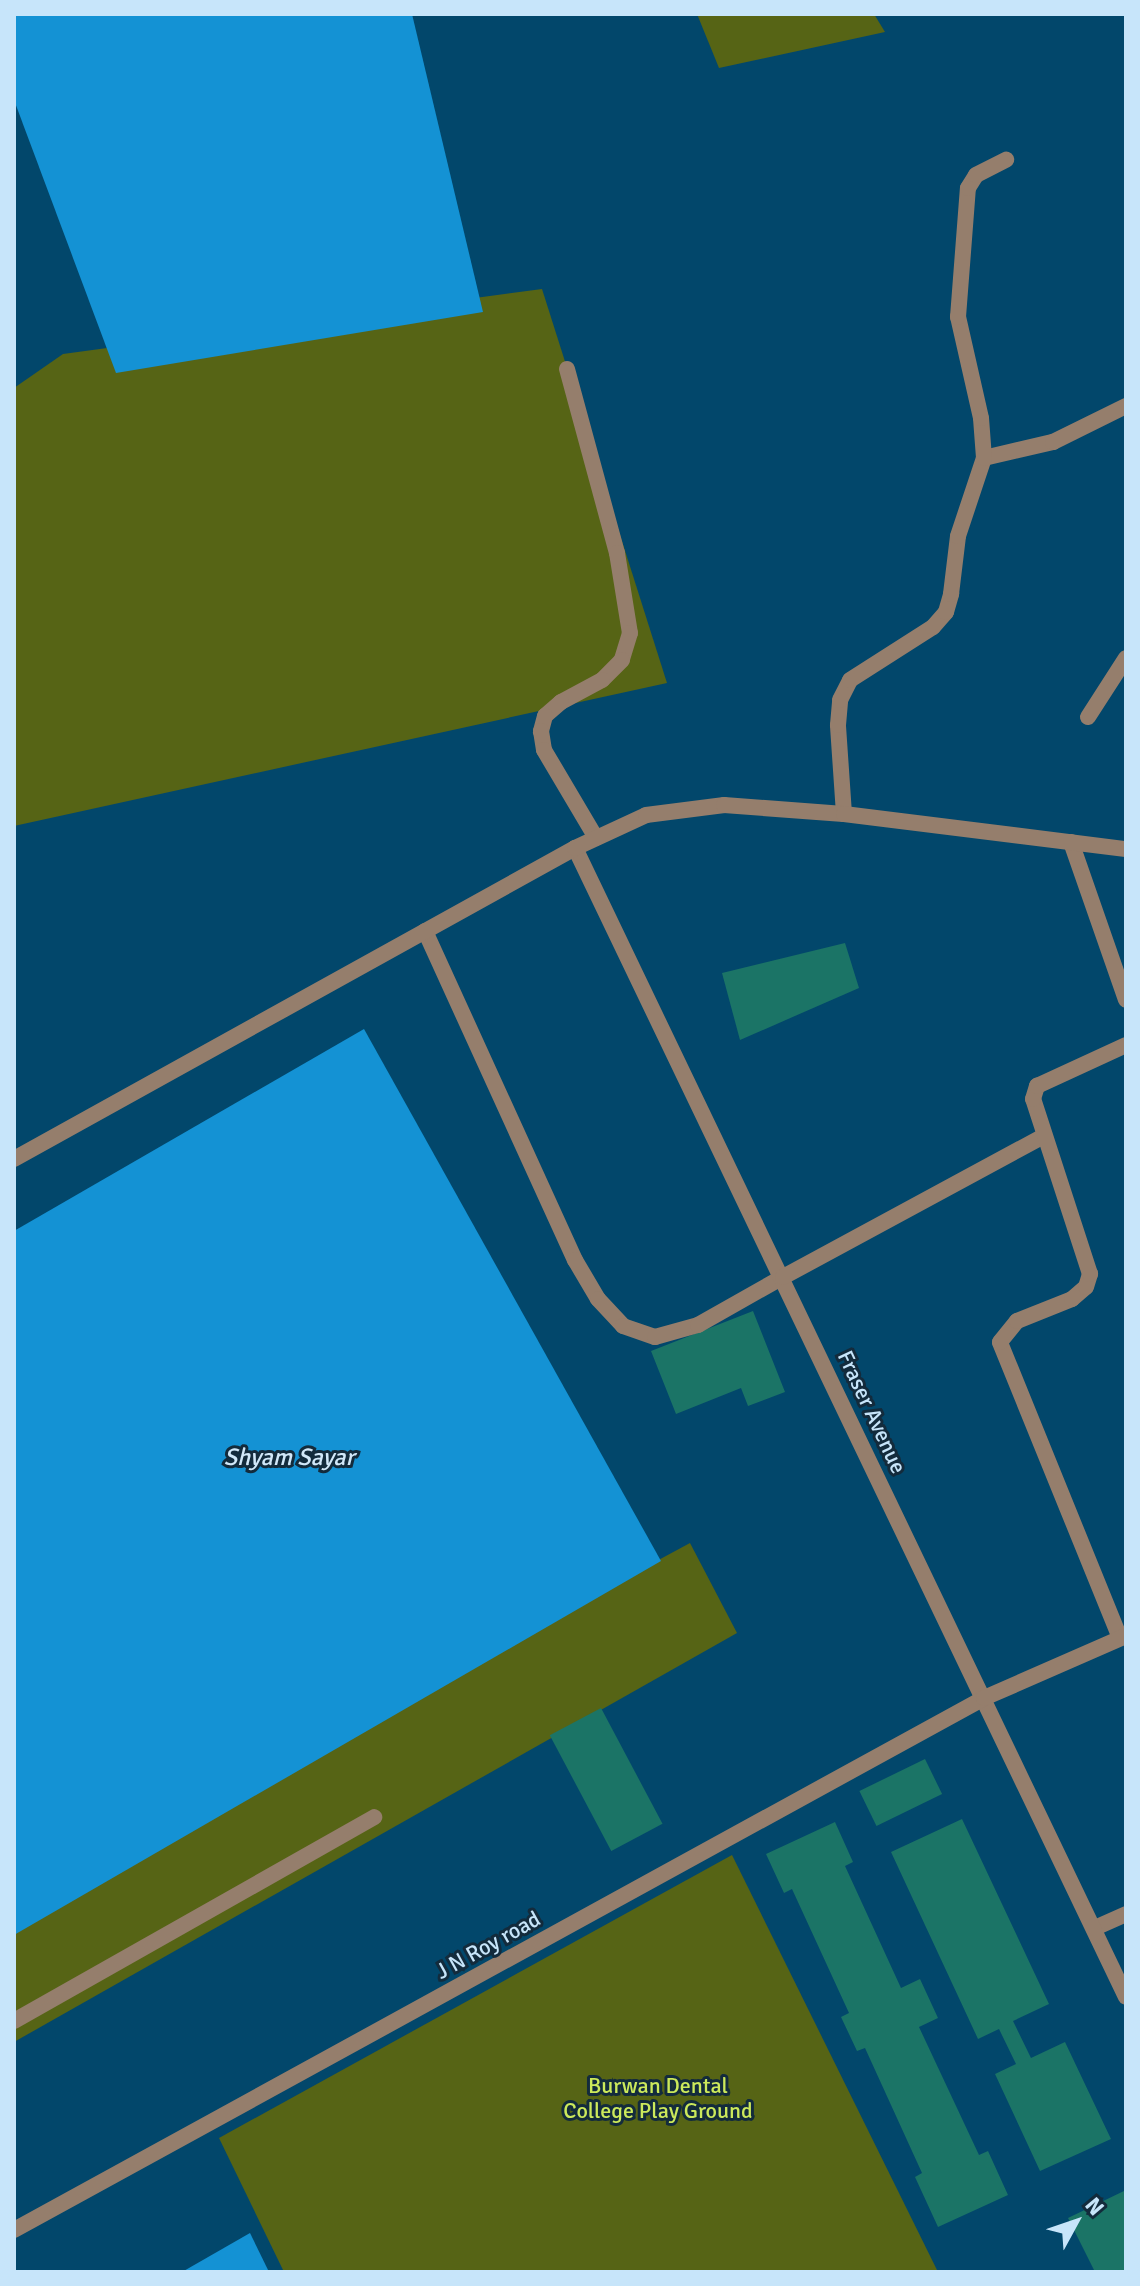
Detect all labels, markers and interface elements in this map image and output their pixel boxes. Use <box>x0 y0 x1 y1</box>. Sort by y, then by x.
street label: Fraser Avenue <box>832 1346 912 1478</box>
water label: Shyam Sayar <box>224 1444 354 1472</box>
street label: J N Roy road <box>431 1905 545 1985</box>
park label: Burwan Dental College Play Ground <box>563 2072 753 2124</box>
north arrow <box>1036 2182 1116 2262</box>
text: N <box>1080 2192 1110 2221</box>

